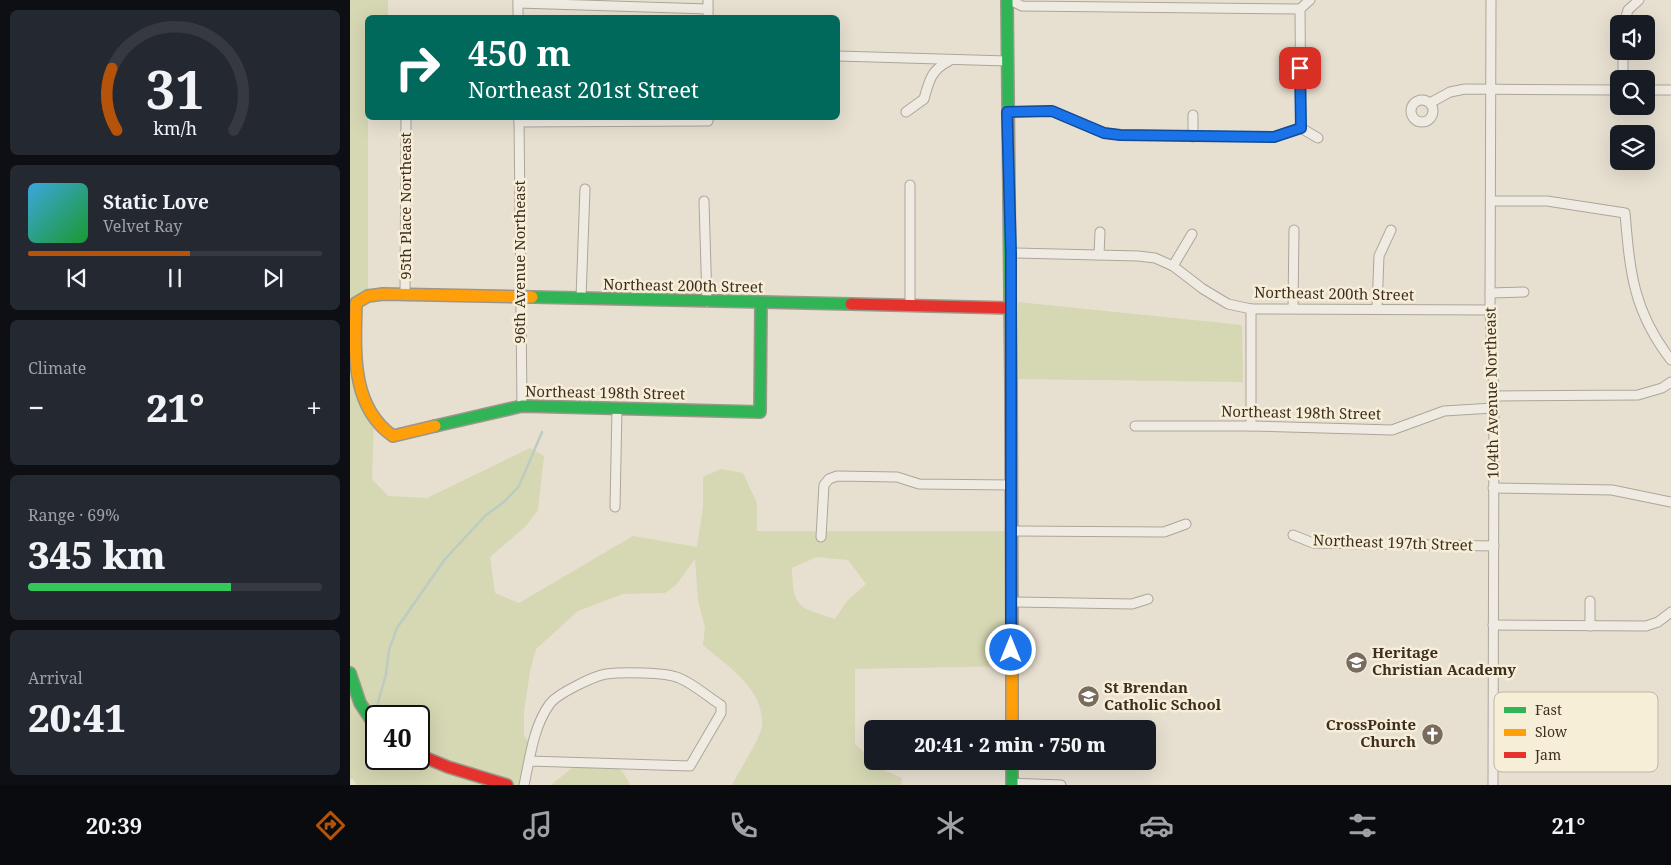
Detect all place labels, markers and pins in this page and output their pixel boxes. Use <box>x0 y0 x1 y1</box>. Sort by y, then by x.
pin <box>1279 47 1321 89</box>
place label: Heritage Christian Academy <box>1372 642 1516 679</box>
school or university icon: Heritage Christian Academy <box>1344 650 1368 674</box>
place label: St Brendan Catholic School <box>1104 677 1222 714</box>
school or university icon: St Brendan Catholic School <box>1076 685 1100 709</box>
place label: CrossPointe Church <box>1326 714 1416 751</box>
church icon: CrossPointe Church <box>1420 722 1444 746</box>

